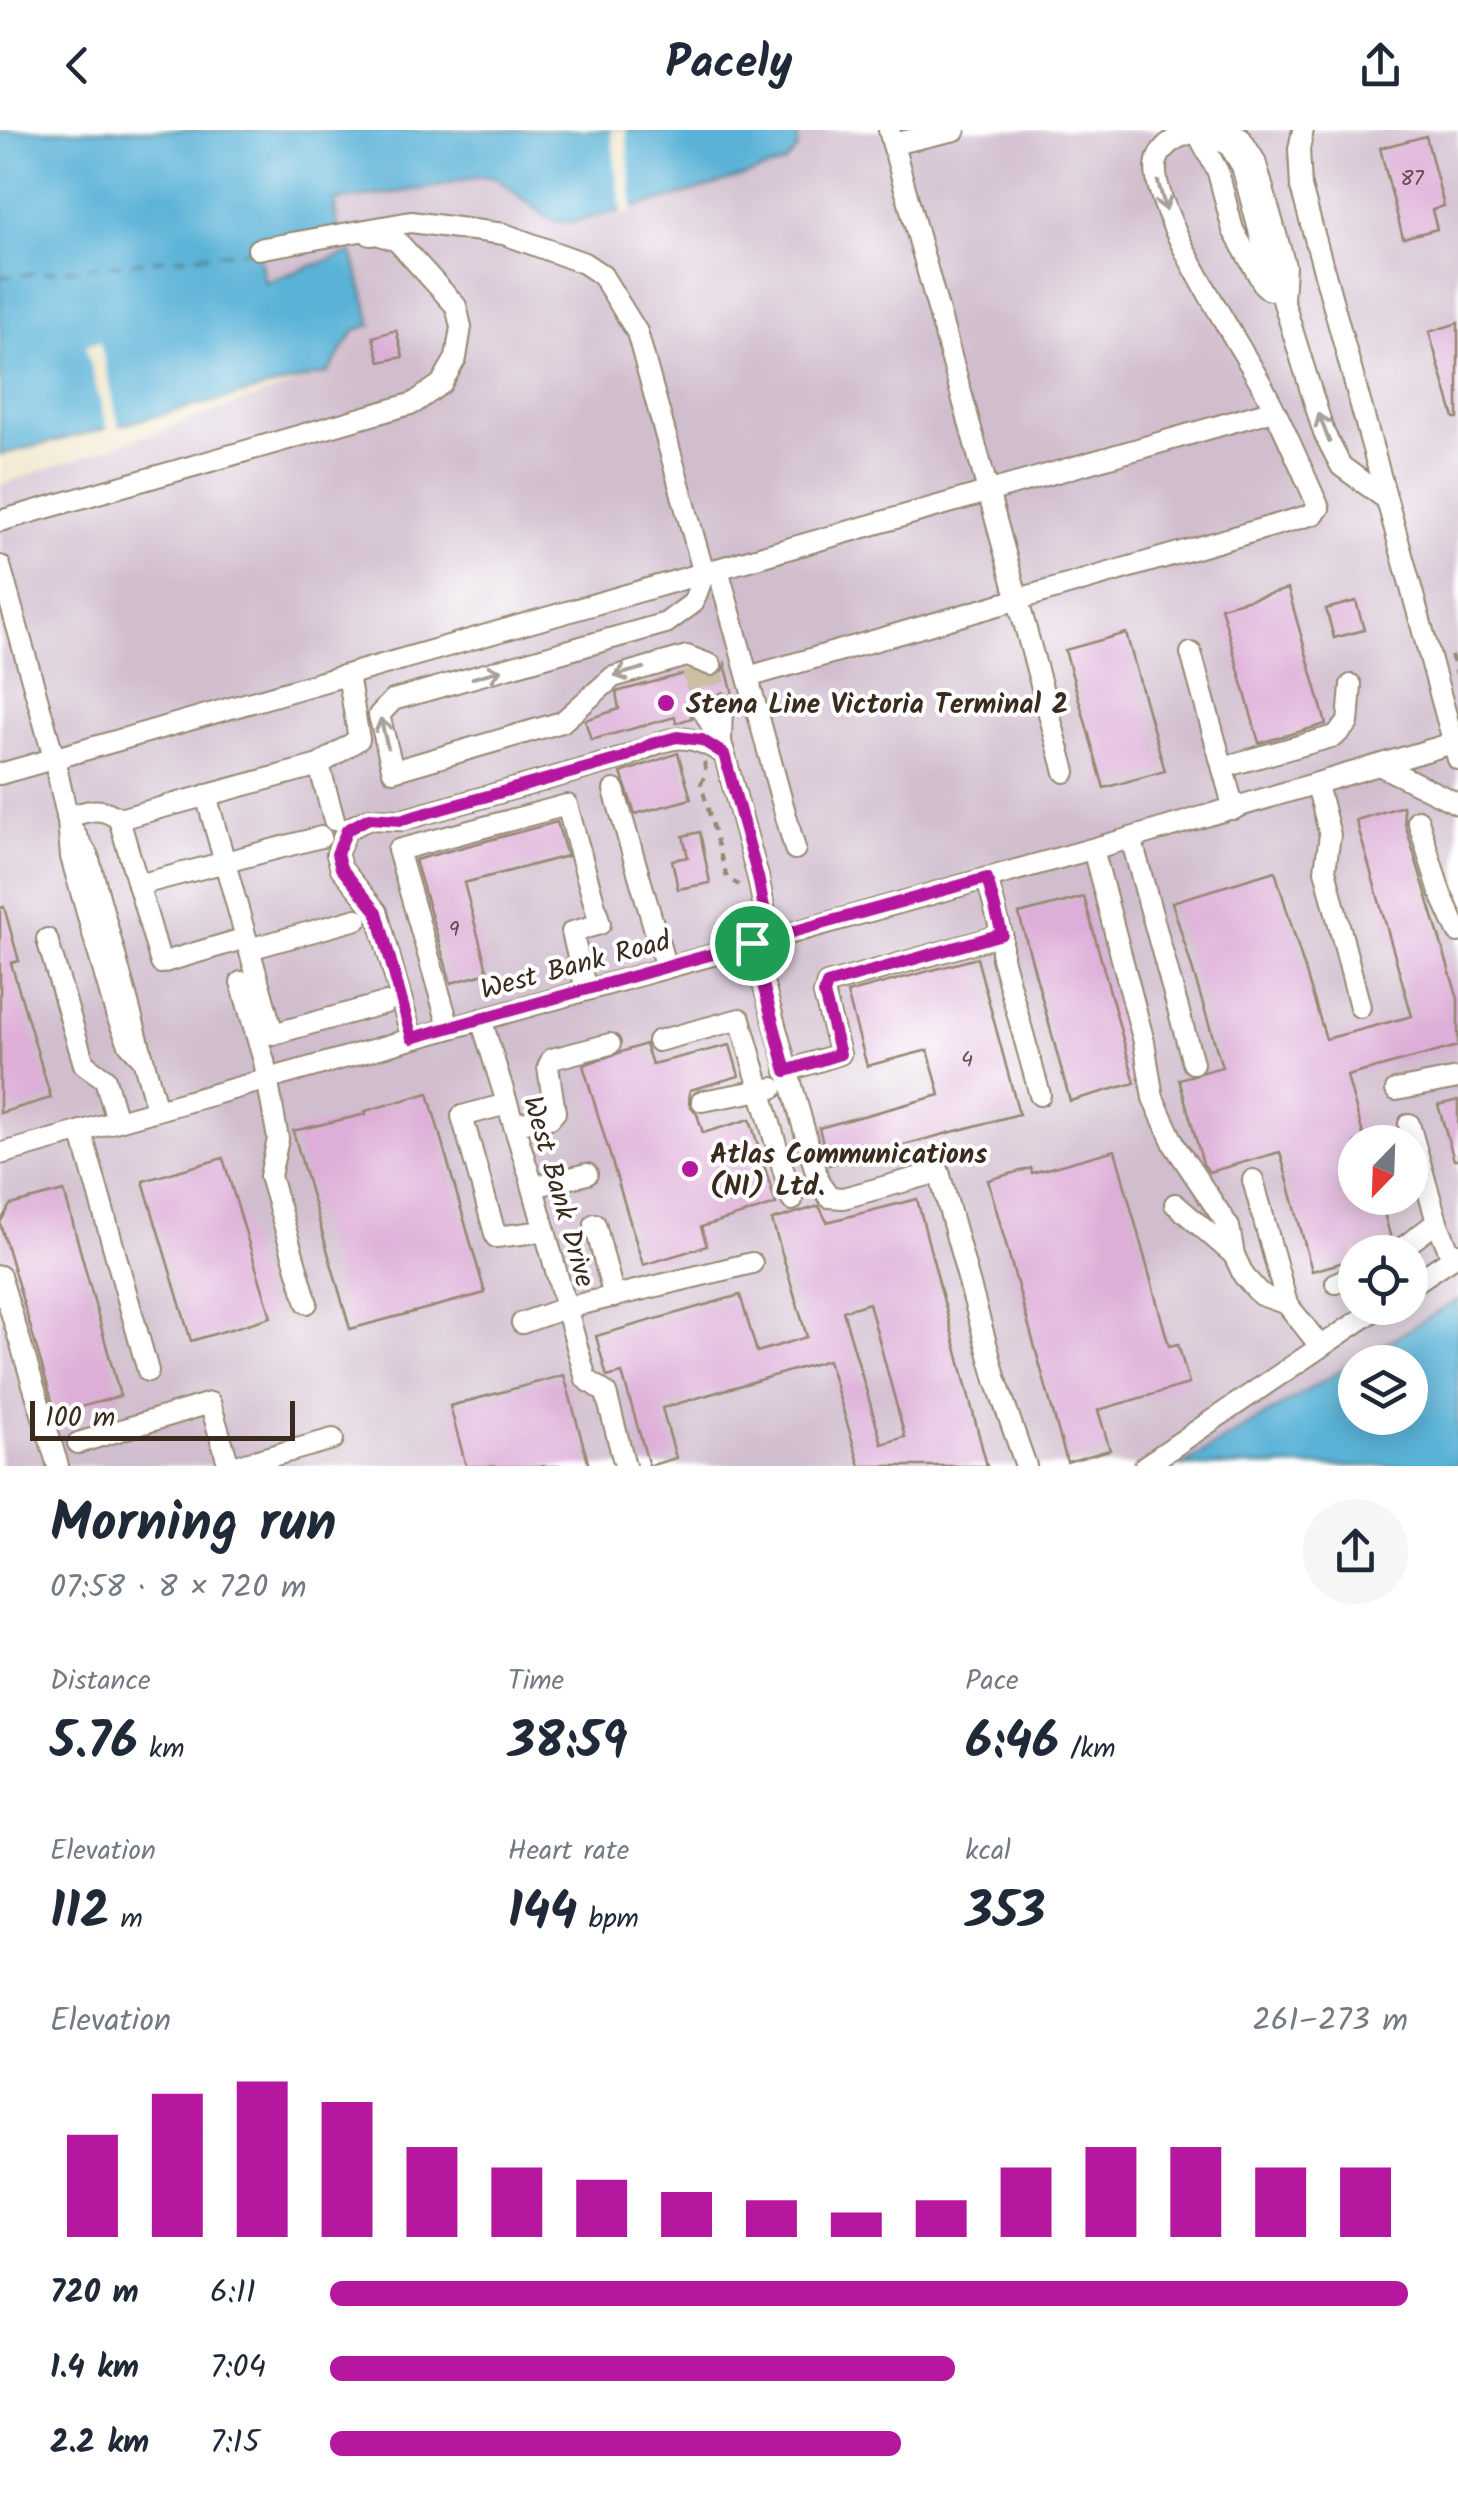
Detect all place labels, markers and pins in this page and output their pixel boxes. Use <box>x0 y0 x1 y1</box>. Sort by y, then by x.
place label: Stena Line Victoria Terminal 2 <box>686 683 1068 728</box>
marker: Stena Line Victoria Terminal 2 <box>655 692 677 714</box>
pin <box>710 901 795 986</box>
place label: Atlas Communications (NI) Ltd. <box>710 1133 987 1210</box>
marker: Atlas Communications (NI) Ltd. <box>679 1158 701 1180</box>

